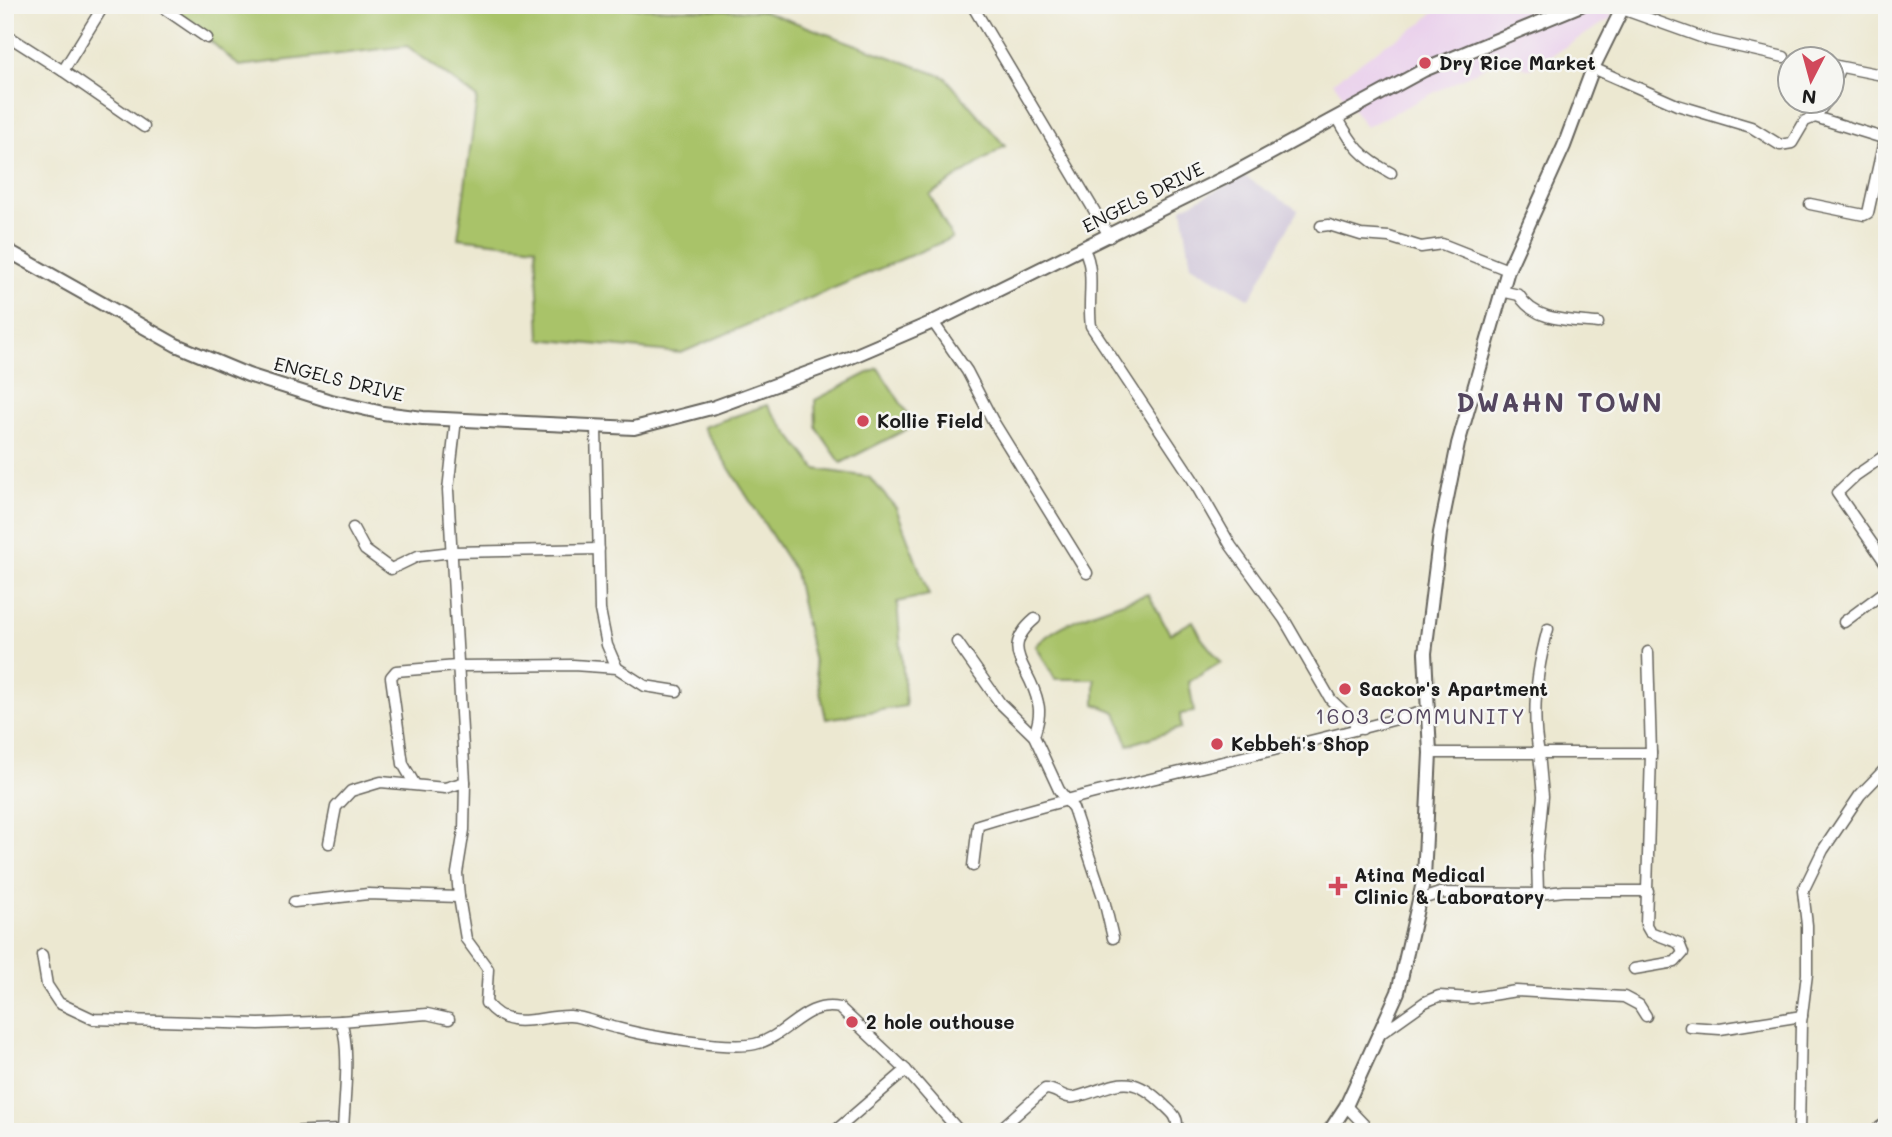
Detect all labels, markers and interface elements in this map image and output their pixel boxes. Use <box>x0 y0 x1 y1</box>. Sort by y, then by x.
north arrow <box>1776 46 1846 116</box>
place label: Dry Rice Market <box>1439 50 1596 75</box>
marker: Dry Rice Market <box>1417 55 1433 71</box>
text: N <box>1801 84 1818 111</box>
street label: ENGELS DRIVE <box>1078 155 1208 238</box>
street label: ENGELS DRIVE <box>271 350 407 407</box>
district label: DWAHN TOWN <box>1456 385 1664 419</box>
place label: Kollie Field <box>877 408 983 433</box>
marker: Kollie Field <box>855 413 871 429</box>
place label: Sackor's Apartment <box>1359 676 1548 701</box>
marker: Sackor's Apartment <box>1337 681 1353 697</box>
district label: 1603 COMMUNITY <box>1315 702 1527 729</box>
place label: Kebbeh's Shop <box>1231 731 1369 756</box>
marker: Kebbeh's Shop <box>1209 736 1225 752</box>
place label: Atina Medical Clinic & Laboratory <box>1354 862 1544 909</box>
marker: Atina Medical Clinic & Laboratory <box>1328 876 1348 896</box>
place label: 2 hole outhouse <box>866 1009 1015 1034</box>
marker: 2 hole outhouse <box>844 1014 860 1030</box>

